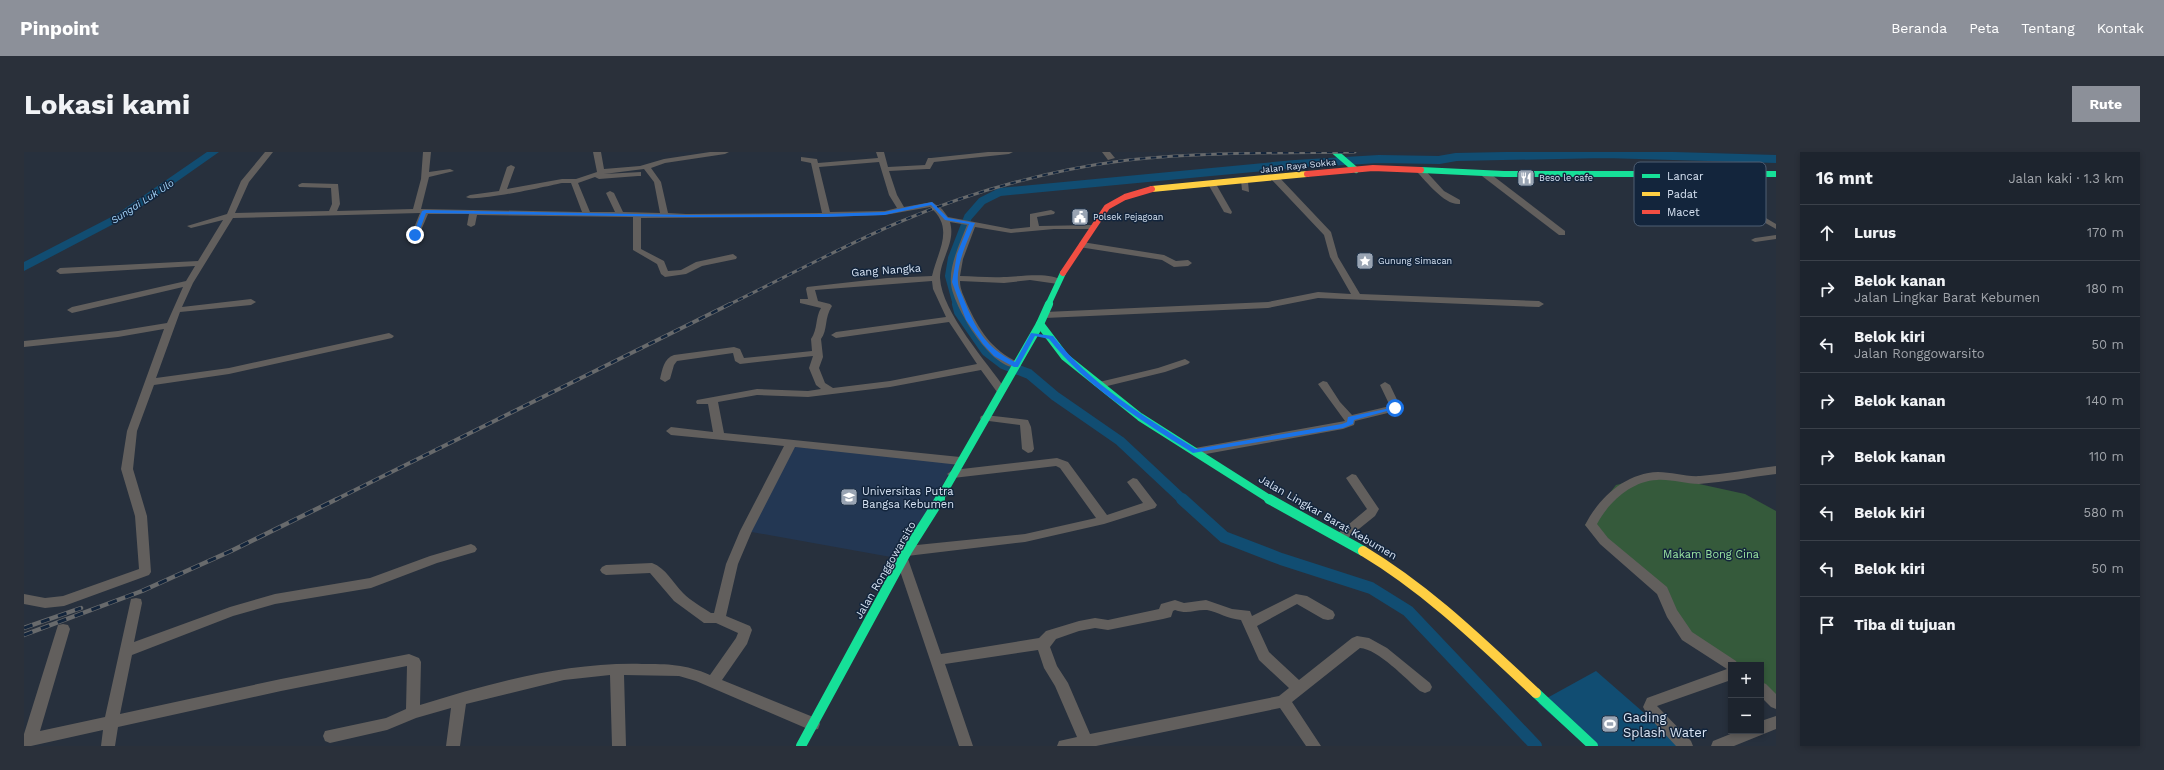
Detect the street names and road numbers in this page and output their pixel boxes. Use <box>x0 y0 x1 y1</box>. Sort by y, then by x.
street label: Jalan Raya Sokka <box>1260 157 1336 175</box>
street label: Gang Nangka <box>851 262 921 279</box>
street label: Jalan Lingkar Barat Kebumen <box>1256 472 1399 562</box>
street label: Jalan Ronggowarsito <box>852 519 919 621</box>

